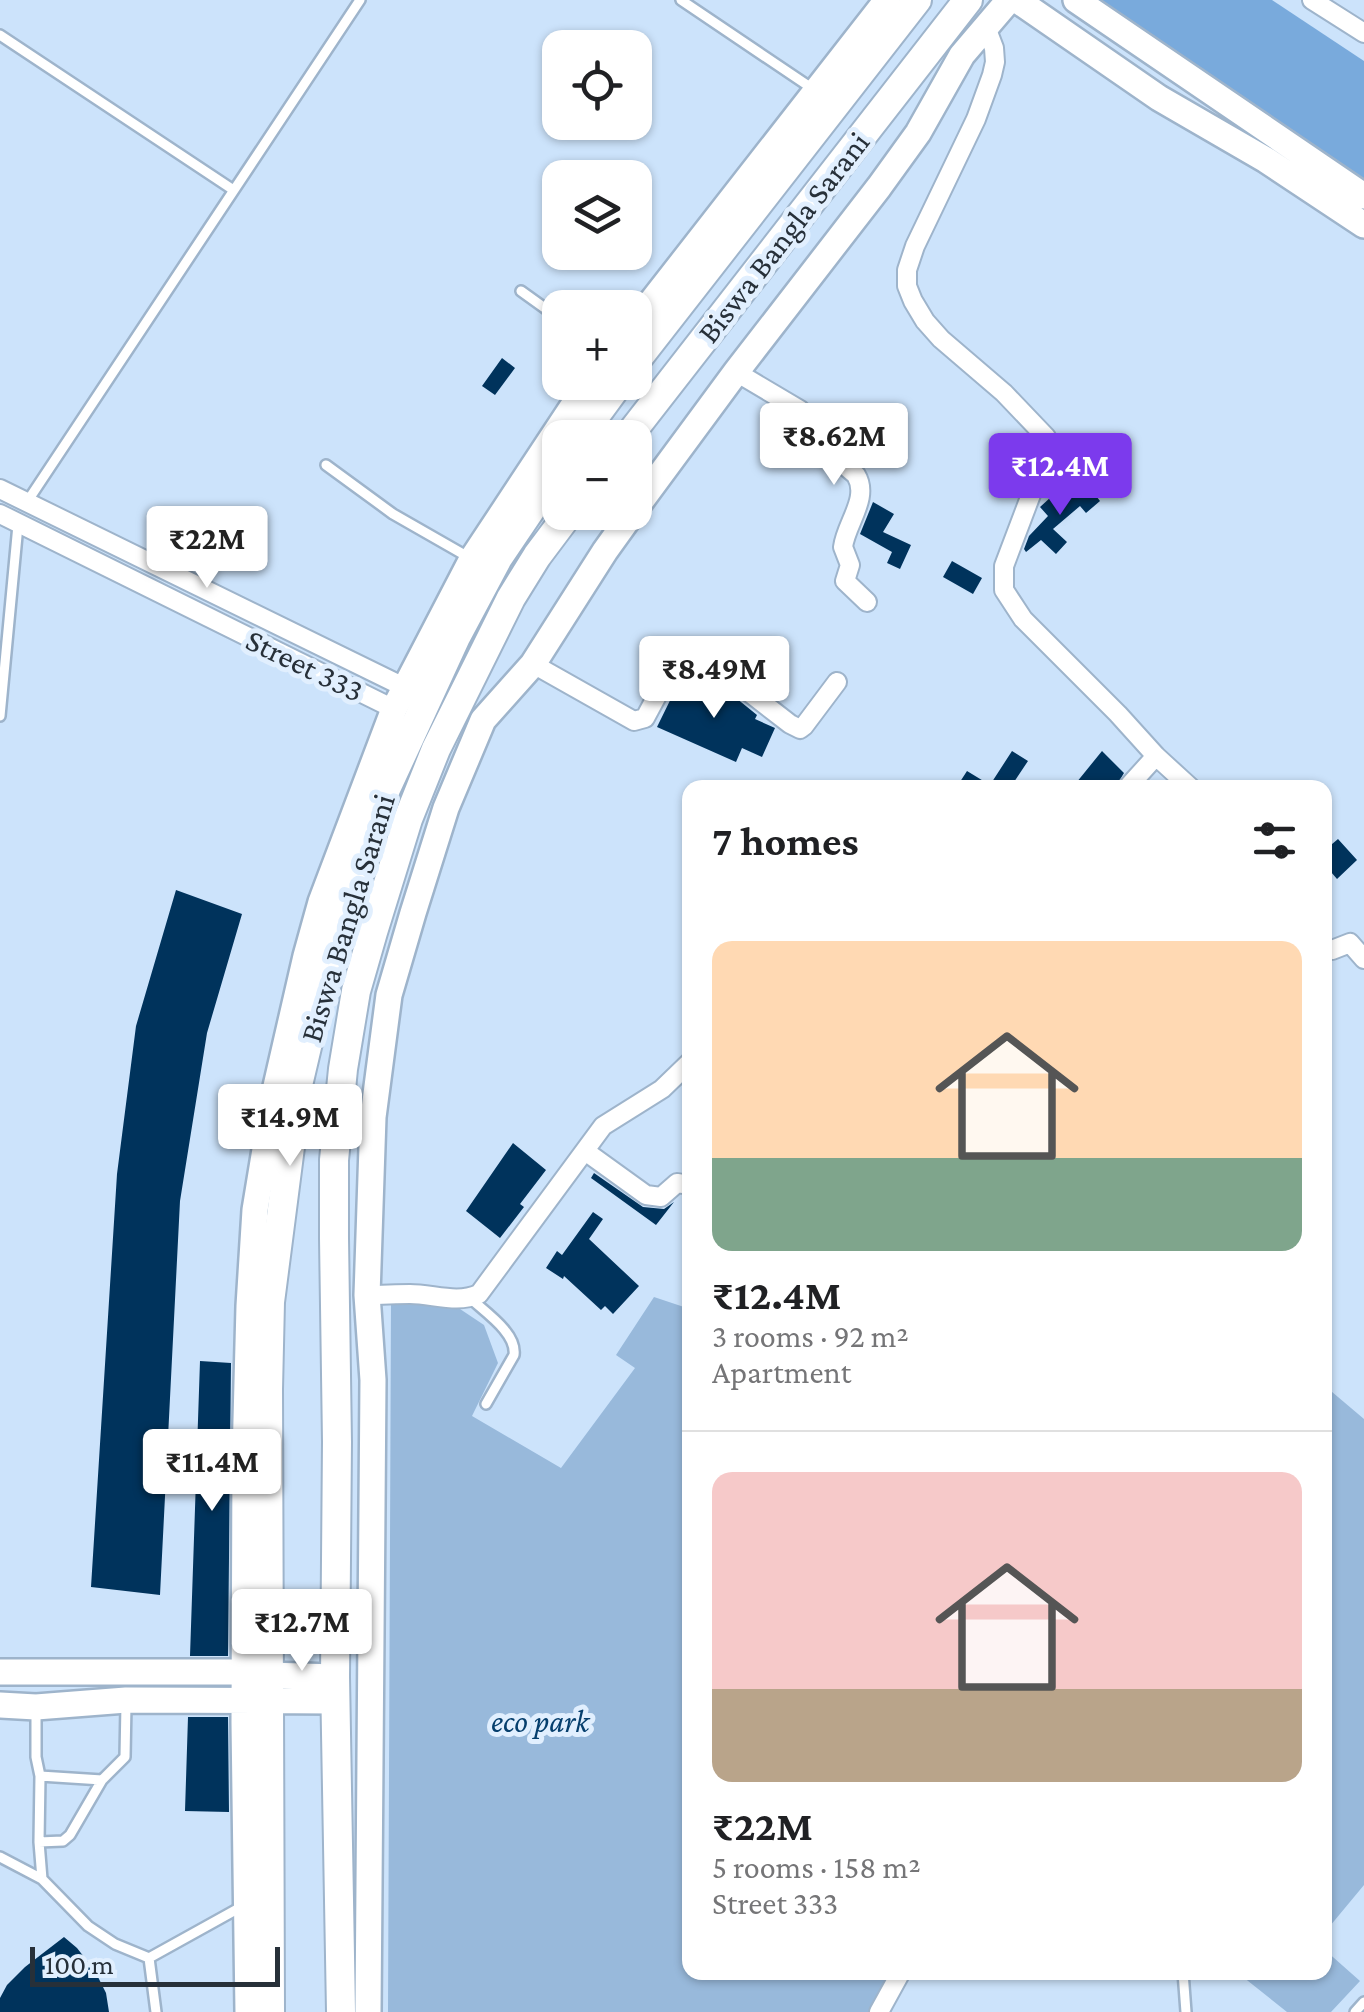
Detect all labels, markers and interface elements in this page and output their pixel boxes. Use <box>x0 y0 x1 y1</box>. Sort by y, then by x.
map controls <box>542 30 652 530</box>
button: locate <box>542 30 652 140</box>
street label: Biswa Bangla Sarani <box>690 124 876 350</box>
button: layers <box>542 160 652 270</box>
button: + <box>542 290 652 400</box>
pin: ₹8.62M <box>753 403 915 488</box>
text: ₹8.62M <box>782 417 886 453</box>
button: − <box>542 420 652 530</box>
pin: ₹12.4M <box>979 433 1141 518</box>
text: ₹12.4M <box>1011 447 1109 483</box>
pin: ₹22M <box>148 506 266 591</box>
text: ₹22M <box>169 520 245 556</box>
street label: Street 333 <box>240 621 370 709</box>
pin: ₹8.49M <box>633 636 795 721</box>
text: ₹8.49M <box>661 650 767 686</box>
street label: Biswa Bangla Sarani <box>292 790 402 1046</box>
icon: filters <box>1247 813 1302 868</box>
text: 7 homes <box>712 817 859 864</box>
icon: home <box>917 1006 1097 1186</box>
pin: ₹14.9M <box>209 1084 371 1169</box>
text: ₹14.9M <box>240 1098 340 1134</box>
text: ₹12.4M <box>712 1271 841 1318</box>
text: 3 rooms · 92 m² <box>712 1318 909 1354</box>
text: Apartment <box>712 1354 851 1390</box>
pin: ₹11.4M <box>131 1429 293 1514</box>
text: ₹11.4M <box>165 1443 259 1479</box>
icon: home <box>917 1537 1097 1717</box>
pin: ₹12.7M <box>221 1589 383 1674</box>
text: ₹12.7M <box>254 1603 350 1639</box>
park label: eco park <box>491 1703 591 1739</box>
text: ₹22M <box>712 1802 813 1849</box>
text: 5 rooms · 158 m² <box>712 1849 921 1885</box>
text: Street 333 <box>712 1885 838 1921</box>
scale bar <box>30 1942 280 1986</box>
text: 100 m <box>45 1949 114 1980</box>

